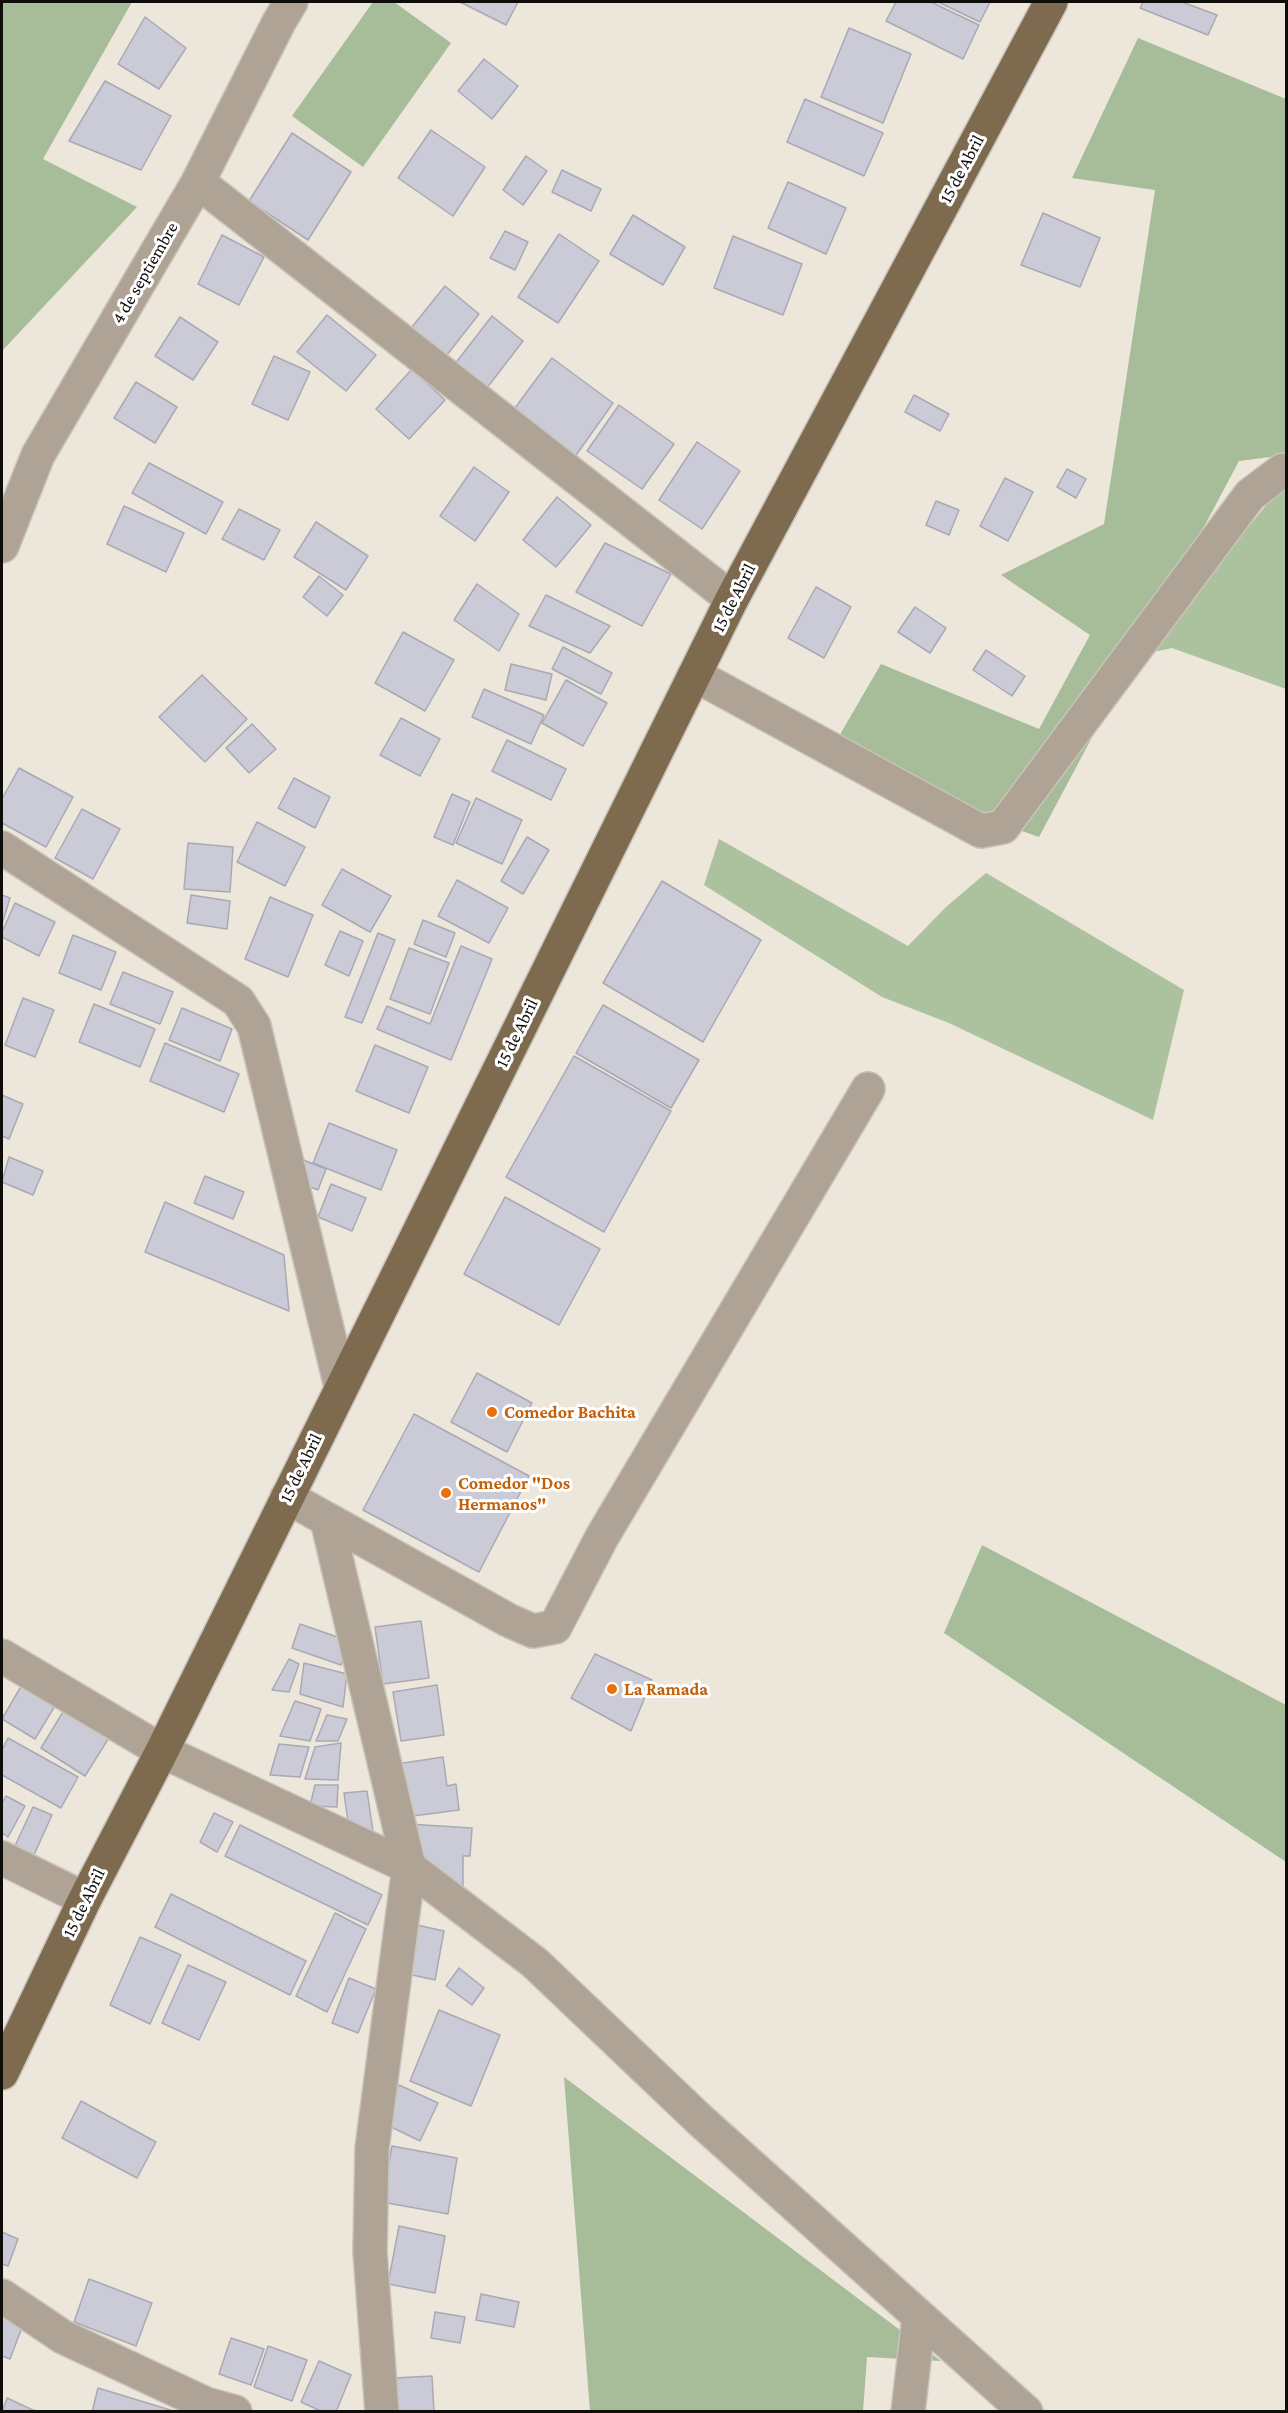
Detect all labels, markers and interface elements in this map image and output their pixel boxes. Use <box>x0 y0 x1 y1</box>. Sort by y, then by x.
street label: 15 de Abril <box>935 131 989 207</box>
street label: 4 de septiembre <box>107 218 183 328</box>
street label: 15 de Abril <box>708 560 760 636</box>
street label: 15 de Abril <box>491 995 543 1071</box>
place label: Comedor Bachita <box>504 1401 636 1423</box>
marker: Comedor Bachita <box>485 1405 499 1419</box>
street label: 15 de Abril <box>275 1430 327 1506</box>
place label: Comedor "Dos Hermanos" <box>458 1472 570 1514</box>
marker: Comedor "Dos Hermanos" <box>439 1486 453 1500</box>
place label: La Ramada <box>624 1678 708 1700</box>
marker: La Ramada <box>605 1682 619 1696</box>
street label: 15 de Abril <box>58 1865 110 1941</box>

